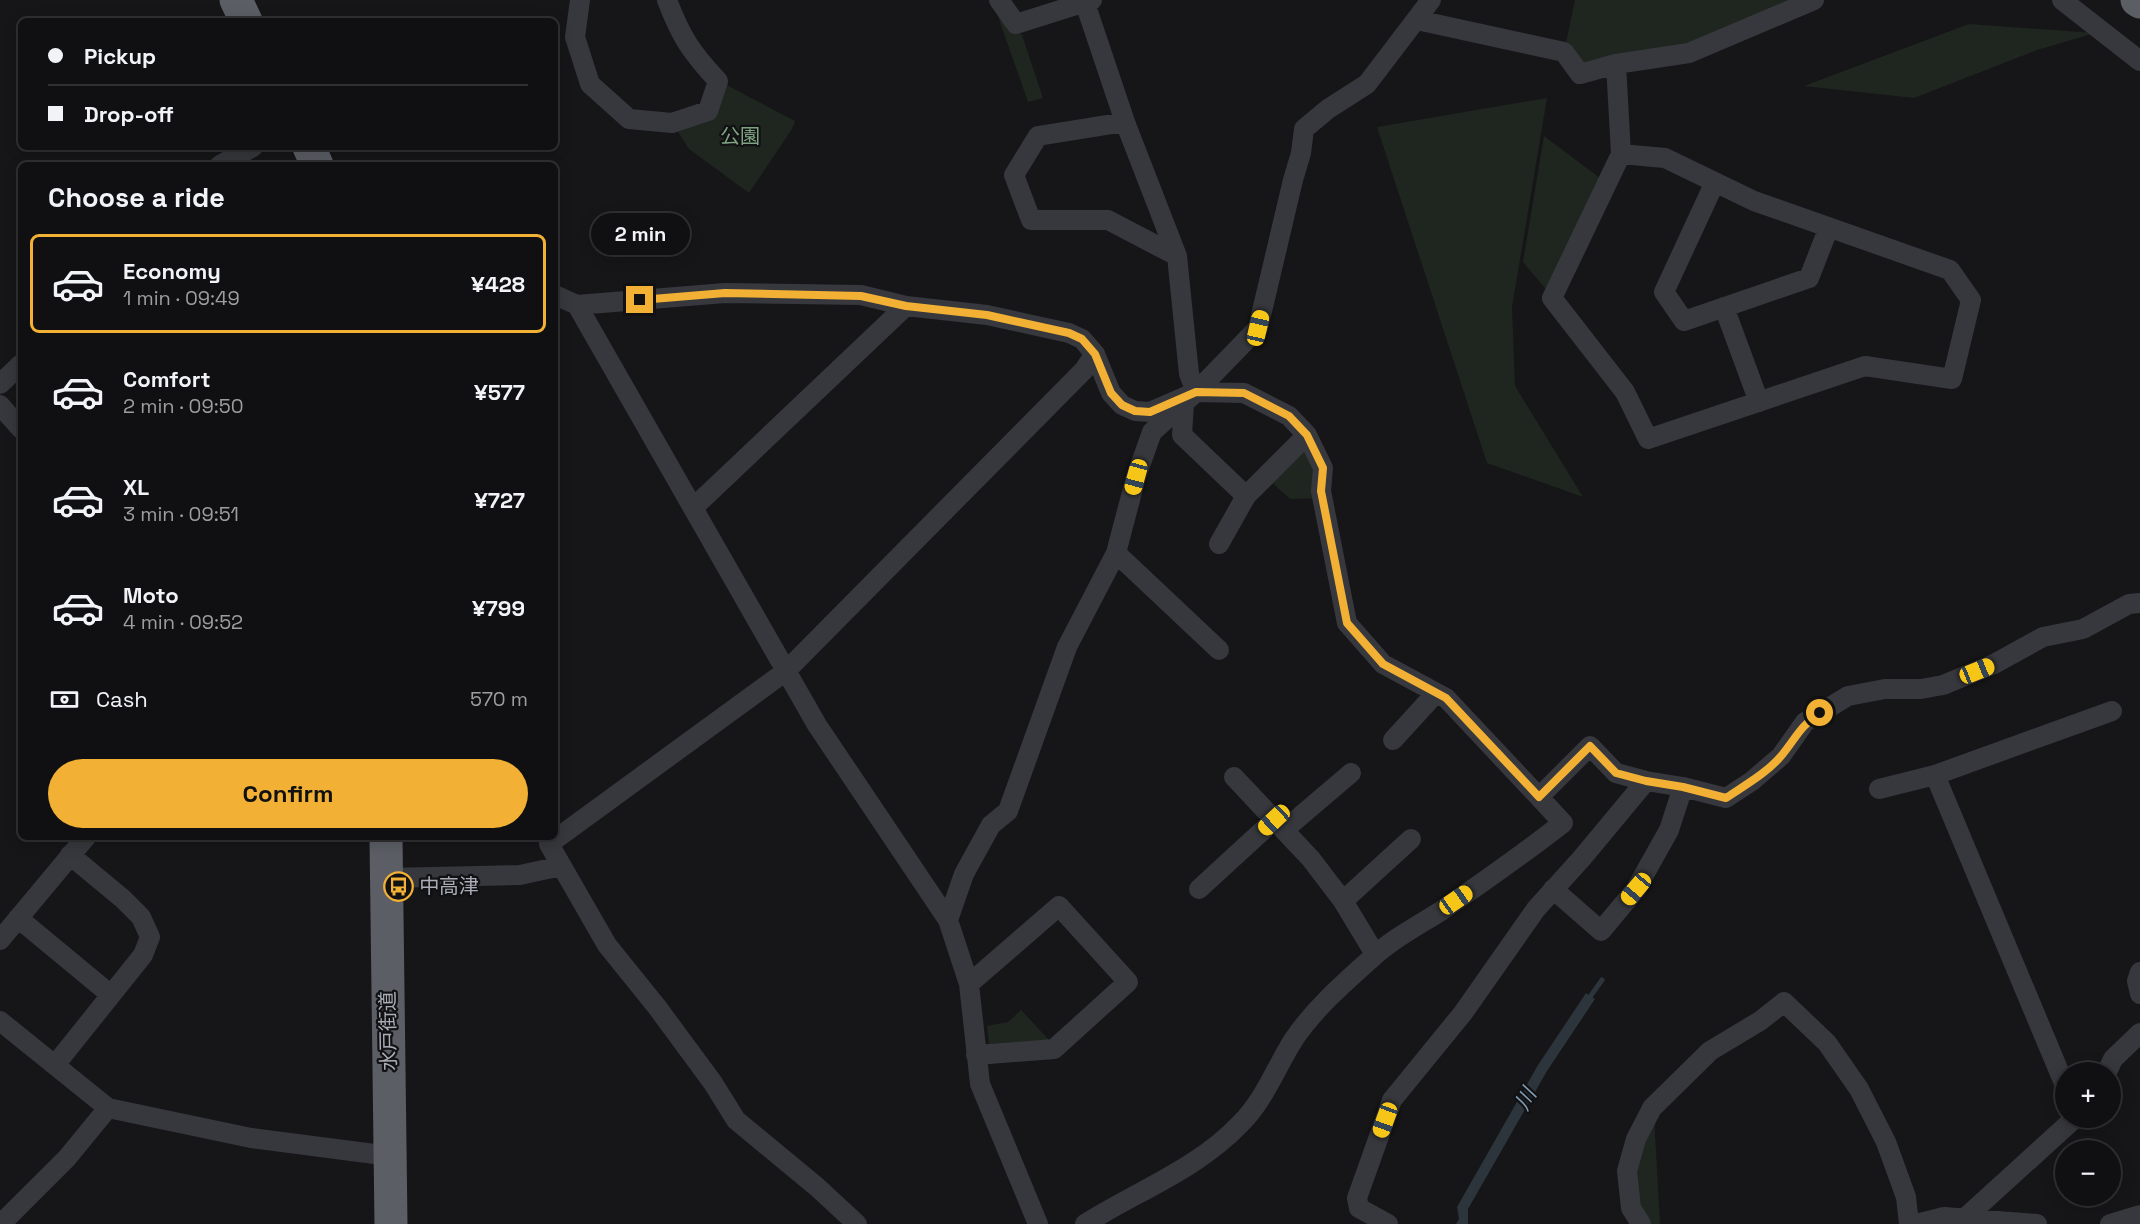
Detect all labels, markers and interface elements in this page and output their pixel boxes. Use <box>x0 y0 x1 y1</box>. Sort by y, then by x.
text: Pickup <box>84 42 156 70</box>
text: Drop-off <box>84 100 174 128</box>
park label: 公園 <box>720 123 760 149</box>
text: Choose a ride <box>48 180 225 215</box>
callout: 2 min <box>590 213 690 255</box>
text: 2 min <box>615 221 666 247</box>
icon: car <box>51 257 105 311</box>
text: Economy <box>123 257 221 285</box>
text: ¥428 <box>471 270 525 298</box>
text: 1 min · 09:49 <box>123 285 240 311</box>
route end <box>626 286 653 313</box>
car <box>1245 308 1271 348</box>
icon: car <box>51 365 105 419</box>
text: Comfort <box>123 365 211 393</box>
text: ¥577 <box>474 378 525 406</box>
text: 2 min · 09:50 <box>123 393 244 419</box>
car <box>1123 457 1149 497</box>
icon: car <box>51 473 105 527</box>
text: XL <box>123 473 149 501</box>
text: ¥727 <box>474 486 525 514</box>
text: 3 min · 09:51 <box>123 501 239 527</box>
icon: car <box>51 581 105 635</box>
text: Moto <box>123 581 179 609</box>
text: ¥799 <box>472 594 525 622</box>
text: 4 min · 09:52 <box>123 609 243 635</box>
car <box>1957 656 1997 686</box>
icon: cash <box>48 683 81 716</box>
text: Cash <box>96 685 148 713</box>
text: 570 m <box>470 686 528 712</box>
route start <box>1806 699 1833 726</box>
button: Confirm <box>48 759 528 828</box>
car <box>1255 801 1293 839</box>
car <box>1618 869 1654 909</box>
bus stop icon: 中高津 <box>382 870 414 902</box>
place label: 中高津 <box>419 873 479 899</box>
car <box>1436 882 1476 918</box>
street label: 水戸街道 <box>374 991 402 1071</box>
map controls <box>2055 1062 2121 1206</box>
button: + <box>2055 1062 2121 1128</box>
water label: 川 <box>1508 1082 1543 1115</box>
car <box>1370 1100 1400 1140</box>
button: − <box>2055 1140 2121 1206</box>

